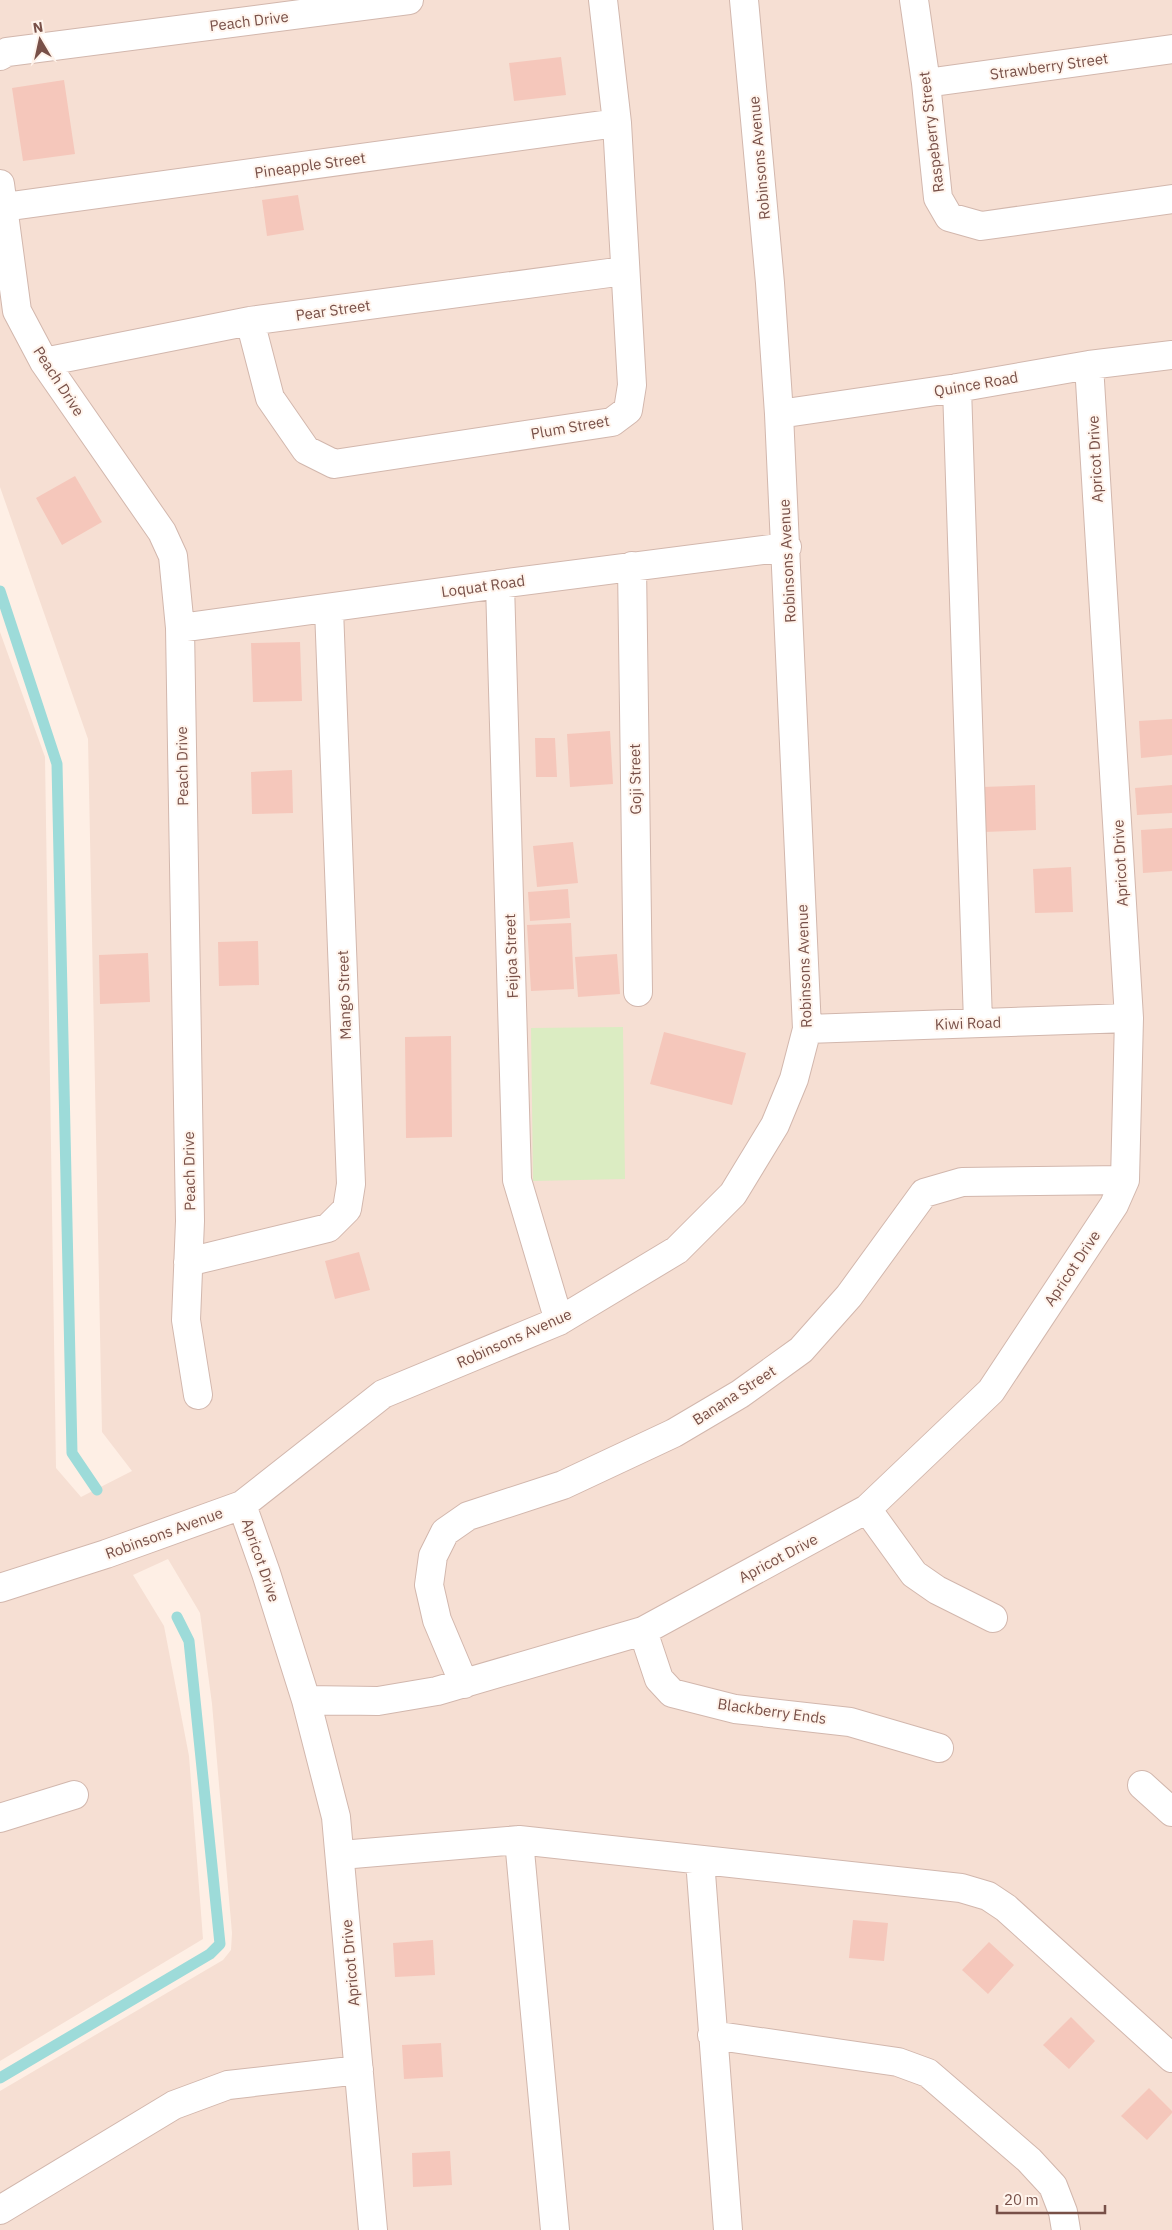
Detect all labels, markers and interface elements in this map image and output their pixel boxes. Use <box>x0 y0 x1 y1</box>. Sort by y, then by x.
street label: Peach Drive <box>208 7 290 35</box>
north arrow <box>15 15 65 65</box>
text: N <box>32 17 44 37</box>
street label: Strawberry Street <box>989 48 1109 84</box>
street label: Raspeberry Street <box>914 70 948 194</box>
street label: Robinsons Avenue <box>744 95 774 221</box>
street label: Pineapple Street <box>253 148 367 182</box>
street label: Pear Street <box>294 295 372 325</box>
street label: Peach Drive <box>29 343 89 419</box>
street label: Quince Road <box>932 367 1020 401</box>
street label: Plum Street <box>529 411 611 443</box>
street label: Apricot Drive <box>1083 415 1107 503</box>
street label: Robinsons Avenue <box>774 499 800 623</box>
street label: Loquat Road <box>440 571 526 601</box>
street label: Peach Drive <box>172 726 192 806</box>
street label: Goji Street <box>625 743 645 815</box>
street label: Apricot Drive <box>1108 819 1132 907</box>
street label: Robinsons Avenue <box>792 904 816 1028</box>
street label: Feijoa Street <box>500 913 522 999</box>
street label: Mango Street <box>333 950 355 1040</box>
street label: Kiwi Road <box>934 1012 1002 1034</box>
street label: Peach Drive <box>179 1131 199 1211</box>
street label: Apricot Drive <box>1040 1227 1104 1309</box>
street label: Robinsons Avenue <box>454 1304 574 1372</box>
street label: Banana Street <box>689 1361 779 1429</box>
street label: Robinsons Avenue <box>103 1503 225 1563</box>
street label: Apricot Drive <box>238 1516 284 1604</box>
street label: Apricot Drive <box>735 1529 821 1587</box>
street label: Blackberry Ends <box>716 1694 828 1728</box>
street label: Apricot Drive <box>337 1919 363 2007</box>
scale bar <box>997 2182 1104 2214</box>
text: 20 m <box>1004 2190 1039 2209</box>

